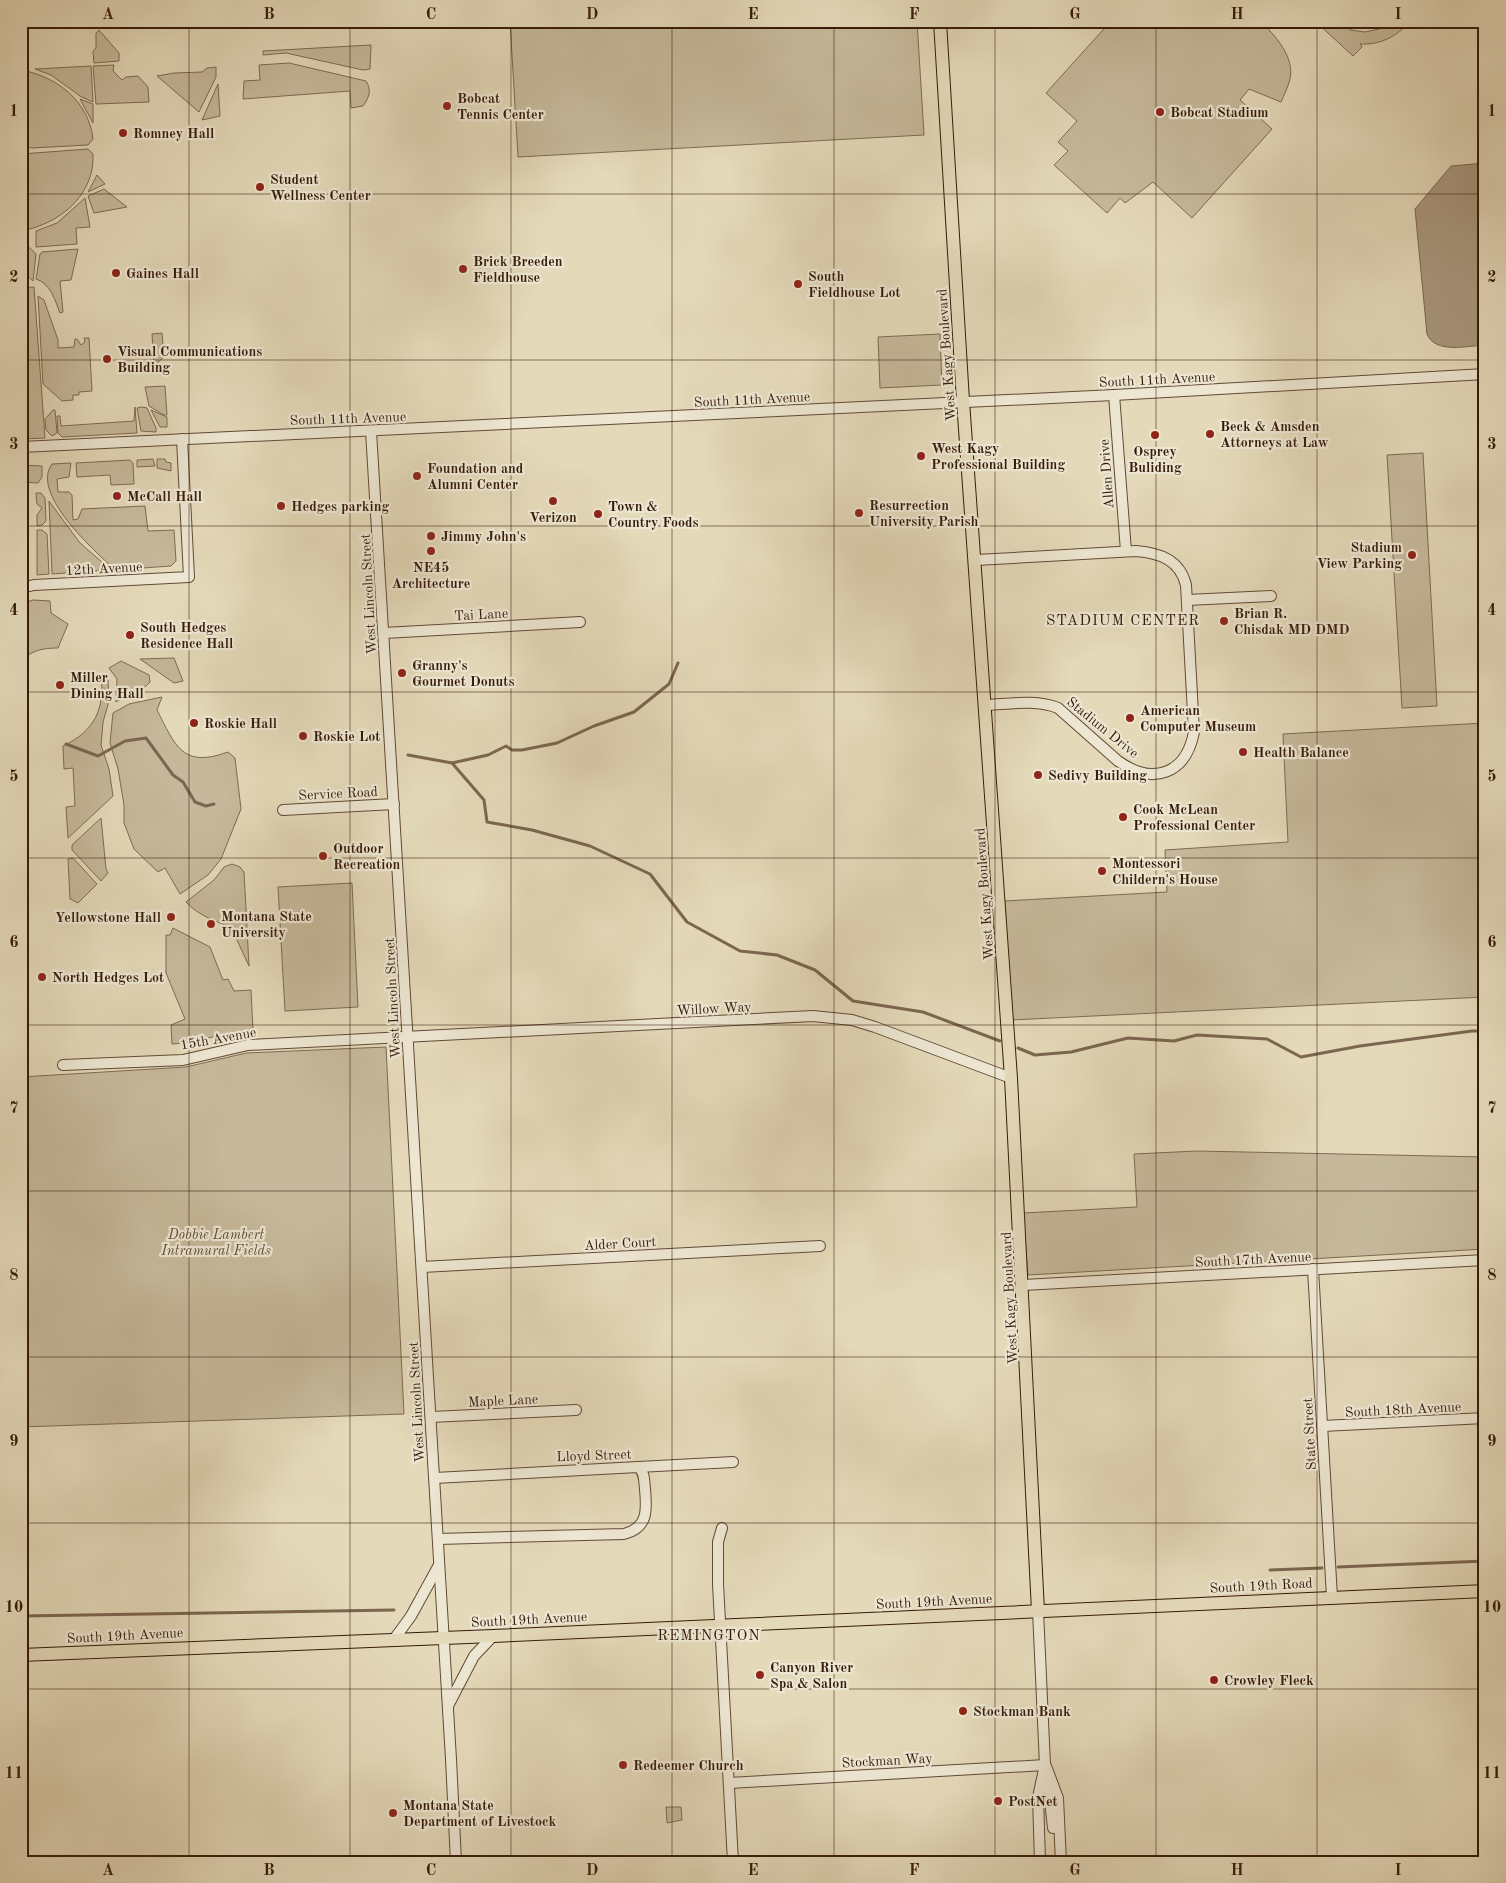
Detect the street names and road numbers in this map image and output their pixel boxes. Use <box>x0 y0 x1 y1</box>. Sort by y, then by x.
street label: West Kagy Boulevard <box>935 288 959 422</box>
street label: South 11th Avenue <box>1098 370 1216 390</box>
street label: South 11th Avenue <box>693 390 811 410</box>
street label: South 11th Avenue <box>289 410 407 428</box>
street label: Allen Drive <box>1098 439 1116 509</box>
street label: West Lincoln Street <box>359 533 379 655</box>
street label: 12th Avenue <box>65 560 143 578</box>
street label: Tai Lane <box>454 607 508 623</box>
street label: Stadium Drive <box>1064 695 1141 761</box>
street label: Service Road <box>298 785 378 803</box>
street label: West Kagy Boulevard <box>973 827 997 961</box>
street label: West Lincoln Street <box>383 937 403 1059</box>
street label: Willow Way <box>676 1000 753 1018</box>
street label: 15th Avenue <box>179 1025 257 1053</box>
street label: West Kagy Boulevard <box>1000 1231 1020 1365</box>
street label: Alder Court <box>584 1235 657 1253</box>
street label: South 17th Avenue <box>1194 1250 1312 1270</box>
street label: West Lincoln Street <box>407 1341 427 1463</box>
street label: Maple Lane <box>468 1392 539 1410</box>
street label: State Street <box>1301 1397 1319 1471</box>
street label: South 18th Avenue <box>1344 1400 1462 1420</box>
street label: Lloyd Street <box>556 1448 632 1464</box>
street label: South 19th Road <box>1209 1576 1313 1596</box>
street label: South 19th Avenue <box>875 1592 993 1612</box>
street label: South 19th Avenue <box>470 1610 588 1630</box>
street label: South 19th Avenue <box>66 1626 184 1646</box>
street label: Stockman Way <box>841 1752 934 1770</box>

